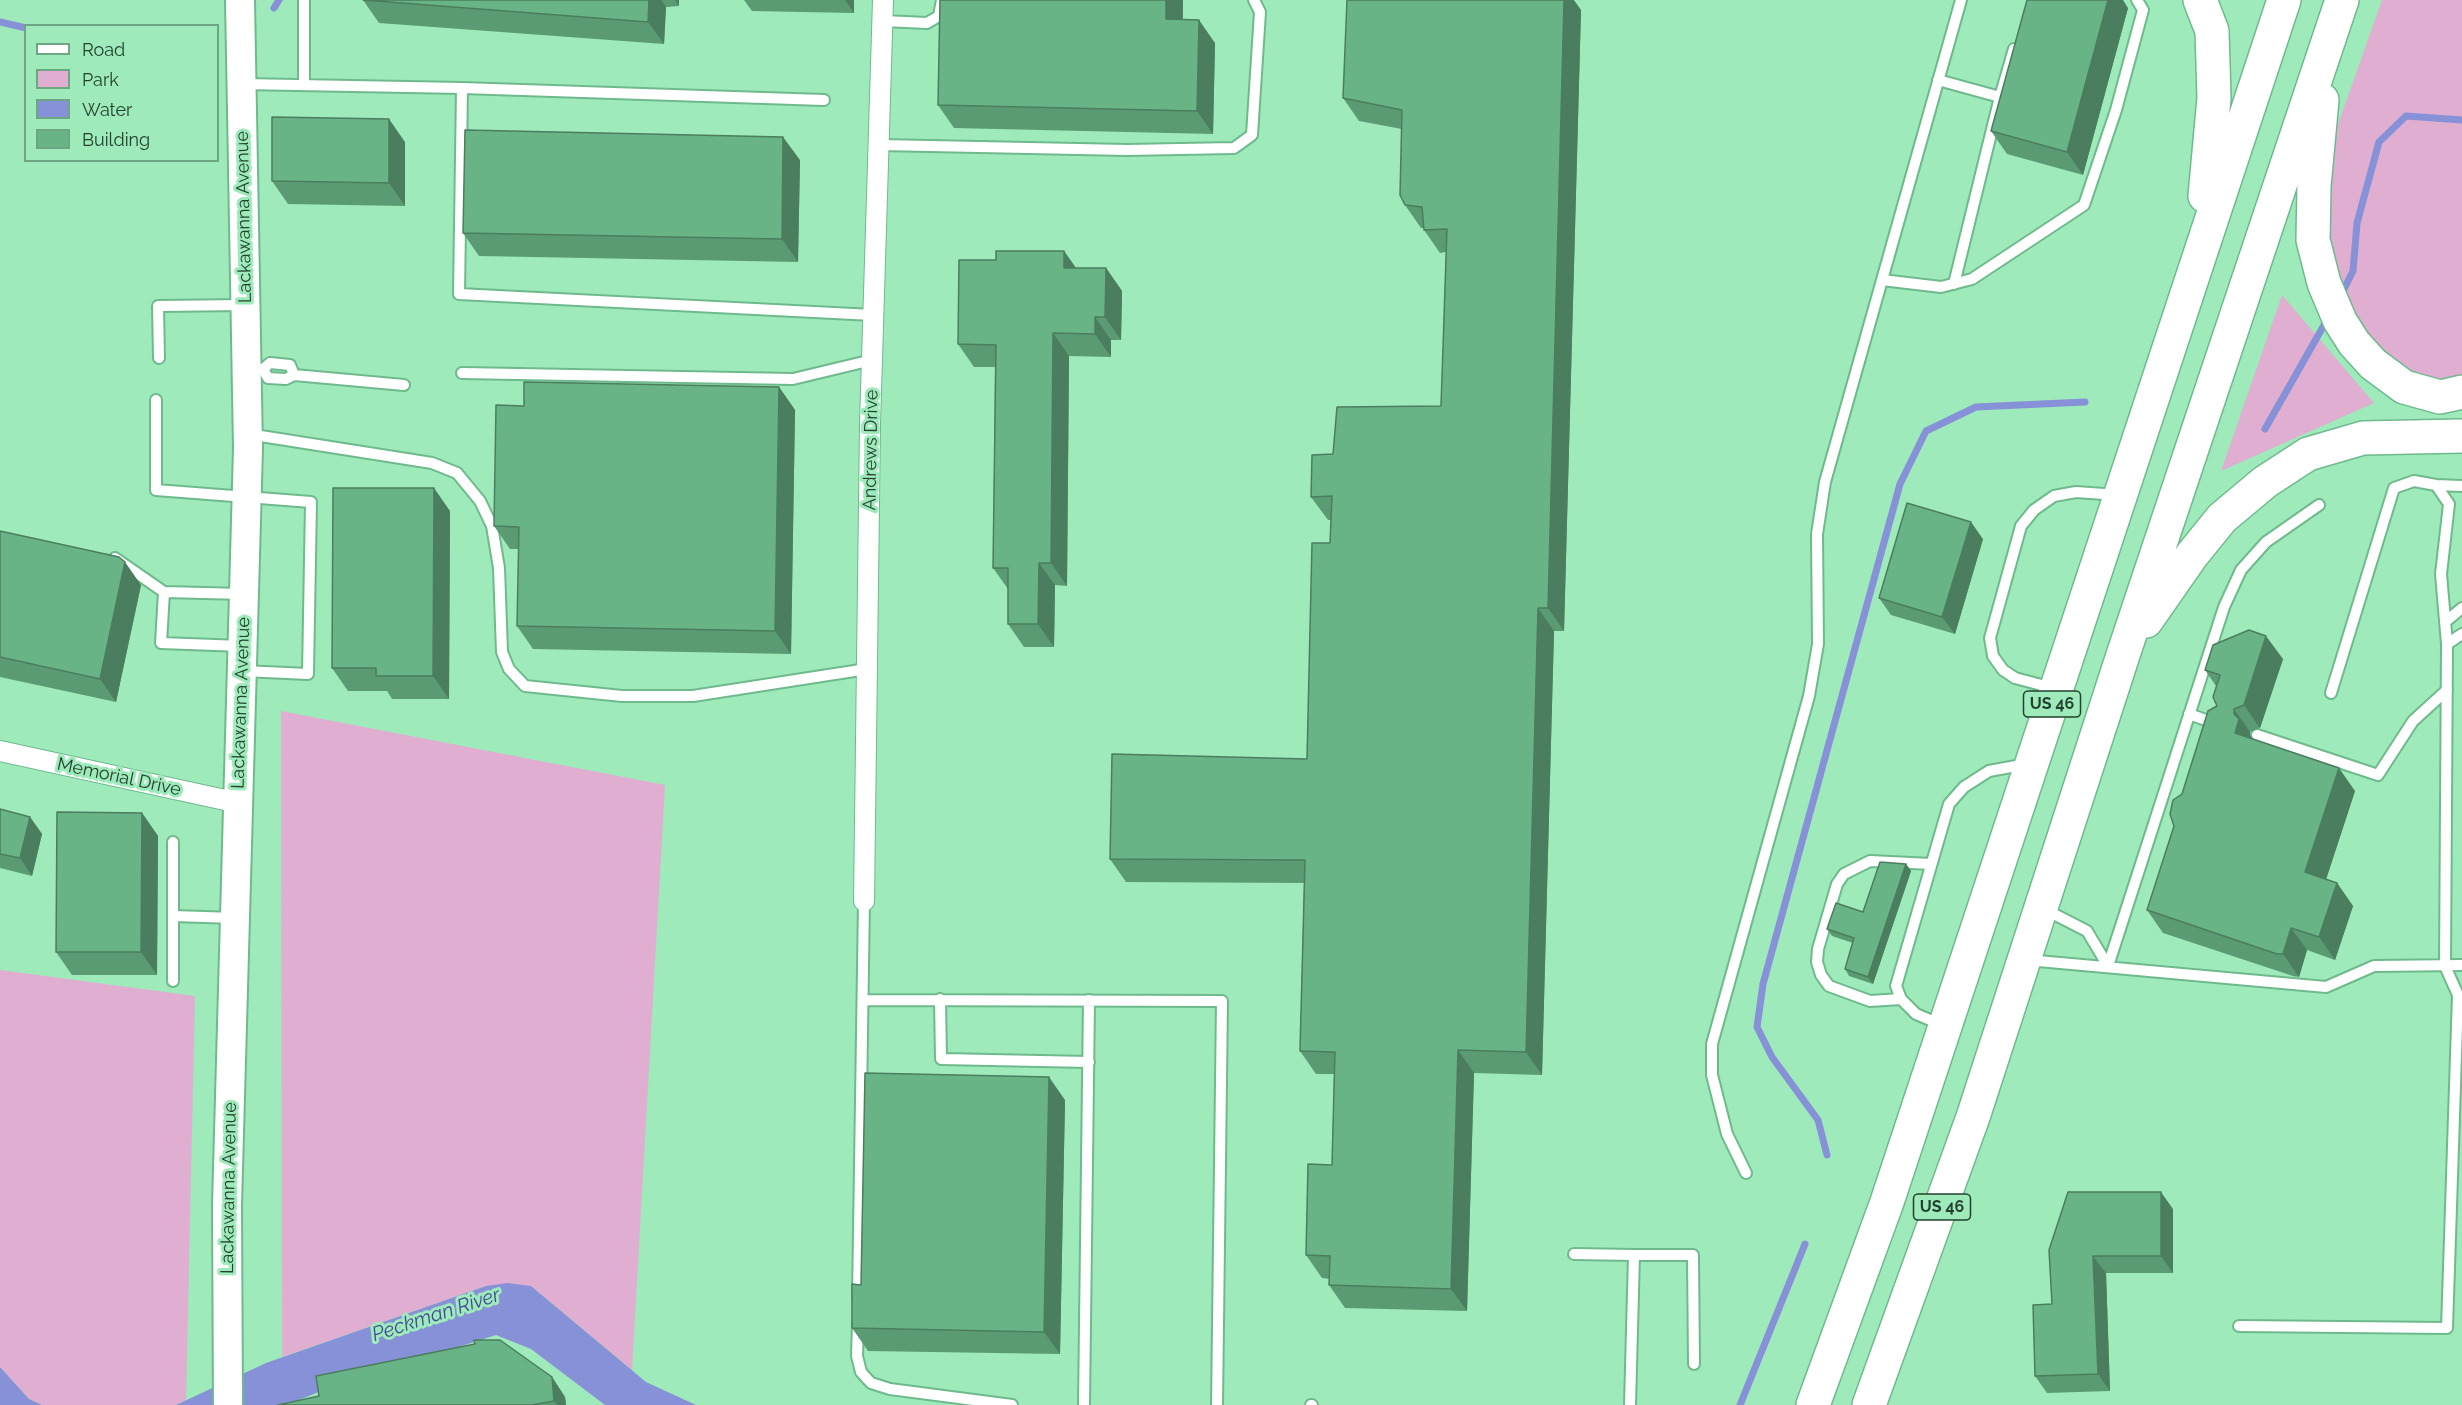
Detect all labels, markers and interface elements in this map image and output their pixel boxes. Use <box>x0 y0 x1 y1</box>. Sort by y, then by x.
legend <box>24 24 219 162</box>
text: Road <box>82 39 125 60</box>
text: Park <box>82 69 119 90</box>
text: Water <box>82 99 132 120</box>
text: Building <box>82 129 150 150</box>
street label: Lackawanna Avenue <box>232 131 256 303</box>
street label: Andrews Drive <box>859 389 883 511</box>
street label: Lackawanna Avenue <box>227 617 255 789</box>
road number: US 46 <box>2024 691 2080 717</box>
street label: Memorial Drive <box>55 753 183 801</box>
street label: Lackawanna Avenue <box>217 1102 241 1274</box>
road number: US 46 <box>1914 1194 1970 1220</box>
water label: Peckman River <box>369 1283 503 1347</box>

